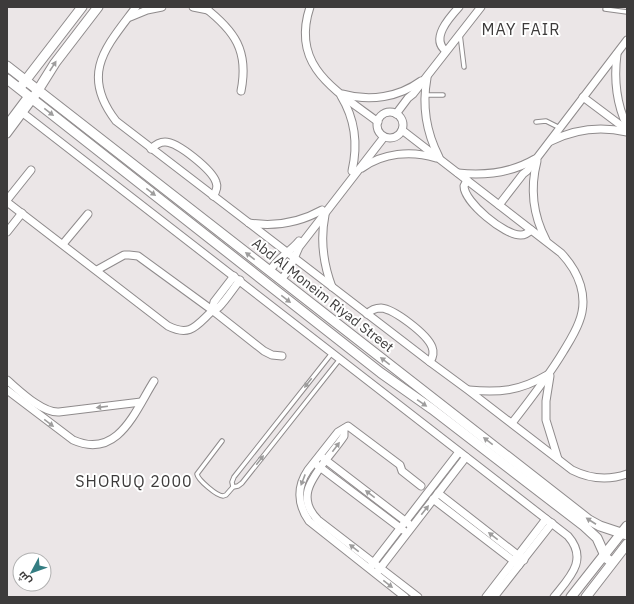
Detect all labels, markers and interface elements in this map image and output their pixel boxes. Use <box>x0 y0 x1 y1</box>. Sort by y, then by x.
district label: MAY FAIR <box>482 19 560 39</box>
one-way arrow <box>50 60 57 72</box>
one-way arrow <box>43 107 54 116</box>
one-way arrow <box>145 188 156 197</box>
street label: Abd Al Moneim Riyad Street <box>248 234 398 356</box>
one-way arrow <box>244 251 255 260</box>
one-way arrow <box>280 295 291 303</box>
one-way arrow <box>380 357 391 366</box>
one-way arrow <box>304 378 312 389</box>
one-way arrow <box>417 399 428 407</box>
one-way arrow <box>96 404 109 410</box>
one-way arrow <box>44 418 55 427</box>
one-way arrow <box>483 438 493 446</box>
one-way arrow <box>332 442 340 453</box>
one-way arrow <box>255 455 264 466</box>
district label: SHORUQ 2000 <box>75 471 193 491</box>
one-way arrow <box>299 475 305 487</box>
one-way arrow <box>364 490 375 499</box>
one-way arrow <box>421 504 429 515</box>
one-way arrow <box>586 517 596 525</box>
one-way arrow <box>487 532 498 540</box>
one-way arrow <box>348 543 359 552</box>
north arrow <box>12 552 52 592</box>
text: ش <box>15 569 34 588</box>
one-way arrow <box>382 579 393 588</box>

